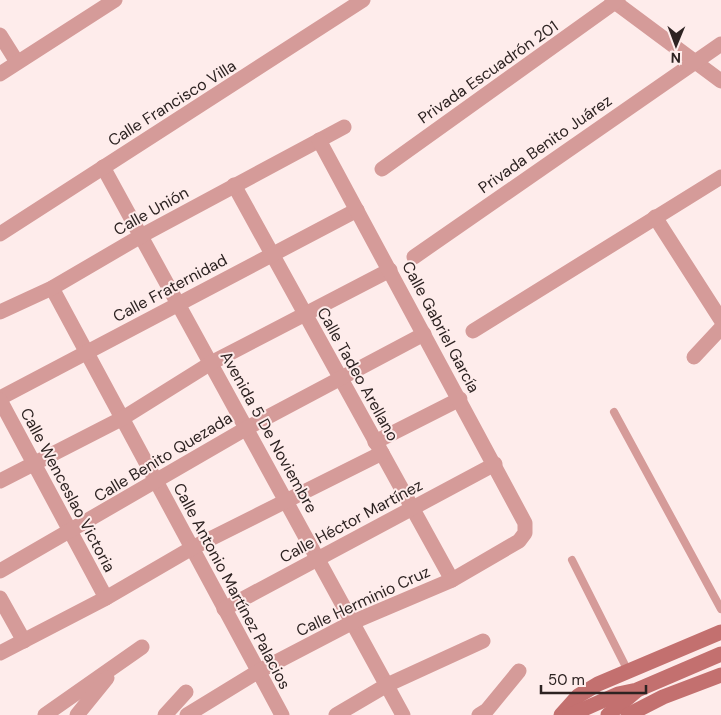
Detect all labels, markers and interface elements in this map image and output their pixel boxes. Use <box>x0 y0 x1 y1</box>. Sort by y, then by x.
street label: Privada Escuadrón 201 <box>414 16 562 128</box>
north arrow <box>651 20 701 70</box>
text: N <box>671 49 681 67</box>
street label: Calle Francisco Villa <box>104 55 240 151</box>
street label: Privada Benito Juárez <box>474 90 616 198</box>
street label: Calle Unión <box>110 182 192 240</box>
street label: Calle Fraternidad <box>109 249 231 327</box>
street label: Calle Gabriel García <box>397 258 485 396</box>
street label: Calle Tadeo Arellano <box>312 303 404 445</box>
street label: Avenida 5 De Noviembre <box>216 347 322 517</box>
street label: Calle Wenceslao Victoria <box>16 404 120 576</box>
street label: Calle Benito Quezada <box>90 407 236 507</box>
street label: Calle Héctor Martínez <box>276 474 426 568</box>
street label: Calle Antonio Martínez Palacios <box>169 479 295 693</box>
street label: Calle Herminio Cruz <box>293 561 433 641</box>
scale bar <box>541 662 646 694</box>
text: 50 m <box>548 670 585 690</box>

